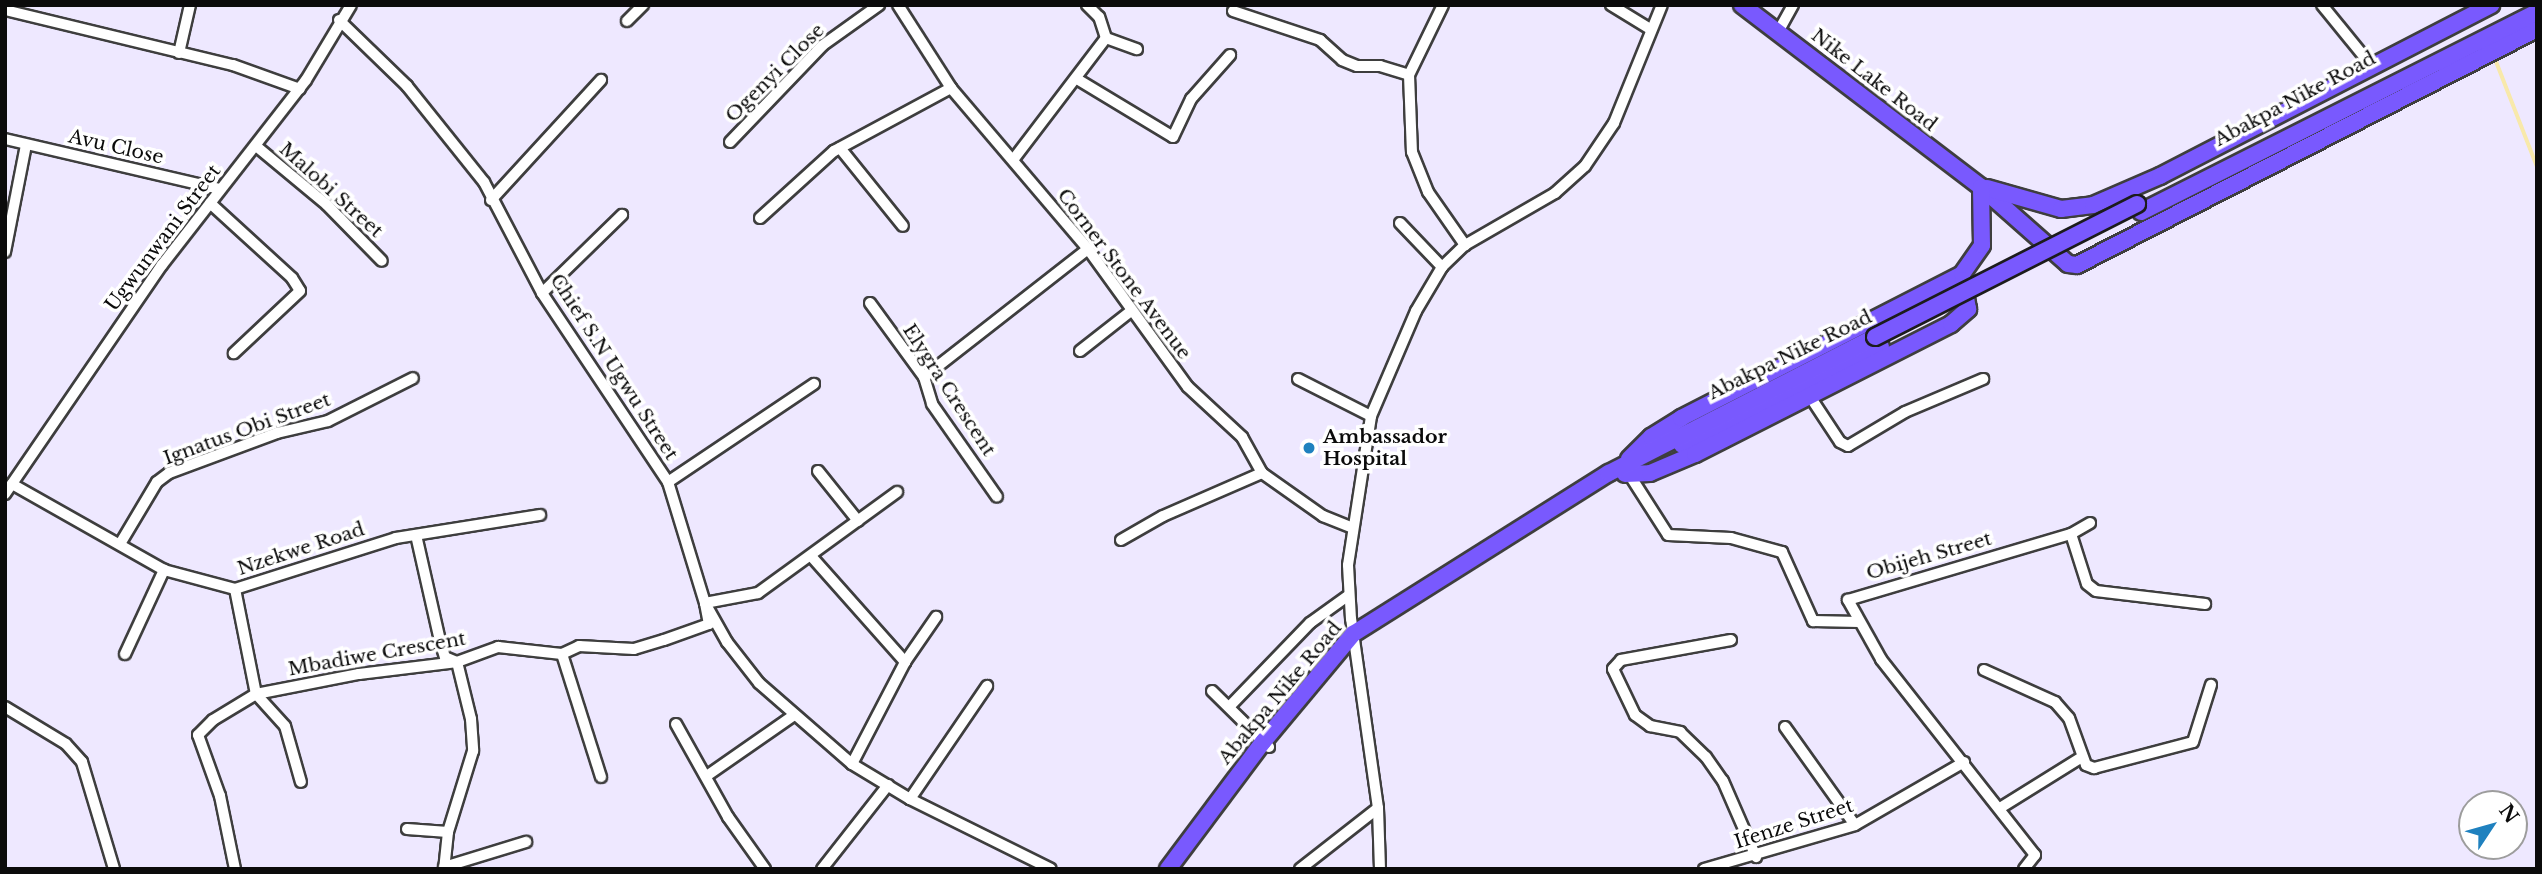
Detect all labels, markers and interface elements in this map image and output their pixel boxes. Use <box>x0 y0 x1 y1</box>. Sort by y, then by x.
street label: Ogenyi Close <box>721 19 829 127</box>
street label: Nike Lake Road <box>1807 24 1941 136</box>
street label: Abakpa Nike Road <box>2210 47 2380 151</box>
street label: Avu Close <box>66 125 166 169</box>
street label: Malobi Street <box>275 138 387 242</box>
street label: Ugwunwani Street <box>101 160 225 316</box>
street label: Corner Stone Avenue <box>1052 184 1196 364</box>
street label: Chief S.N Ugwu Street <box>545 270 683 464</box>
street label: Abakpa Nike Road <box>1704 305 1876 405</box>
street label: Elygra Crescent <box>898 320 1000 460</box>
street label: Ignatus Obi Street <box>160 388 334 470</box>
place label: Ambassador Hospital <box>1323 426 1447 470</box>
marker: Ambassador Hospital <box>1301 440 1317 456</box>
street label: Nzekwe Road <box>235 518 367 580</box>
street label: Obijeh Street <box>1864 527 1994 585</box>
street label: Abakpa Nike Road <box>1214 617 1346 769</box>
street label: Mbadiwe Crescent <box>286 627 468 681</box>
north arrow <box>2458 790 2528 860</box>
street label: Ifenze Street <box>1732 794 1856 854</box>
text: N <box>2494 800 2523 828</box>

